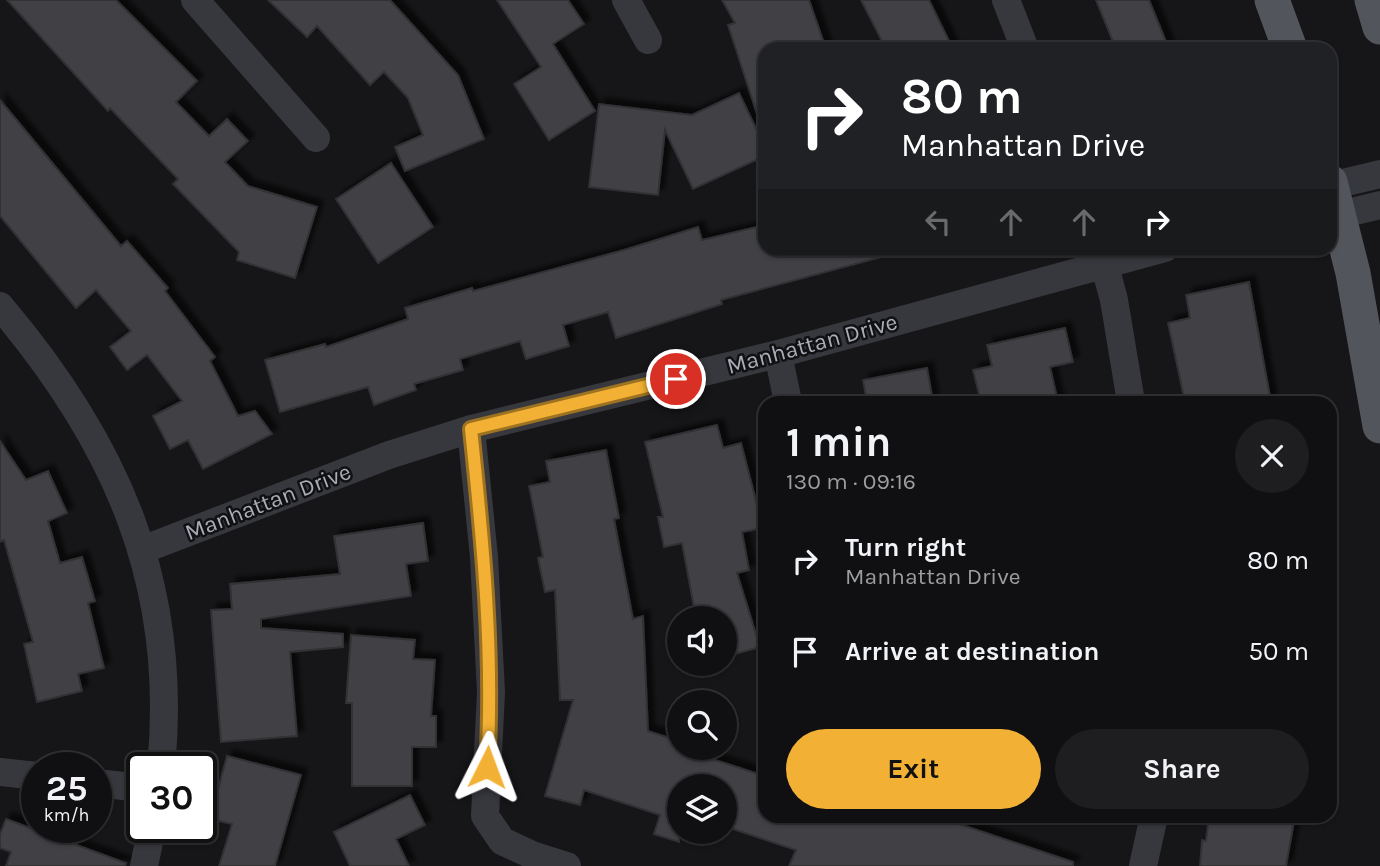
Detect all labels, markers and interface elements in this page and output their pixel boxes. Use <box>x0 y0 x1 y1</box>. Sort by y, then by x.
text: 80 m <box>901 68 1023 125</box>
icon: right <box>786 70 877 161</box>
text: Manhattan Drive <box>901 127 1145 164</box>
icon: left <box>919 203 957 241</box>
icon: ahead <box>992 203 1030 241</box>
icon: ahead <box>1065 203 1103 241</box>
icon: right <box>1138 203 1176 241</box>
street label: Manhattan Drive <box>724 308 900 380</box>
pin <box>646 349 706 409</box>
icon: arrive <box>657 360 695 398</box>
text: 1 min <box>786 417 891 467</box>
button: close <box>1235 419 1309 493</box>
street label: Manhattan Drive <box>181 458 355 546</box>
text: 130 m · 09:16 <box>786 468 916 495</box>
text: Turn right <box>845 532 966 563</box>
icon: right <box>786 542 824 580</box>
text: 80 m <box>1247 545 1309 576</box>
text: Manhattan Drive <box>845 563 1021 590</box>
map controls <box>667 606 737 844</box>
button: sound <box>667 606 737 676</box>
icon: arrive <box>786 633 824 671</box>
text: Arrive at destination <box>845 636 1099 667</box>
text: 50 m <box>1248 636 1309 667</box>
button: search <box>667 690 737 760</box>
button: Exit <box>786 729 1041 809</box>
button: Share <box>1055 729 1309 809</box>
position arrow <box>450 730 524 804</box>
speed limit sign: 30 <box>126 752 217 843</box>
text: 25 <box>46 768 87 809</box>
button: layers <box>667 774 737 844</box>
text: km/h <box>44 804 89 826</box>

